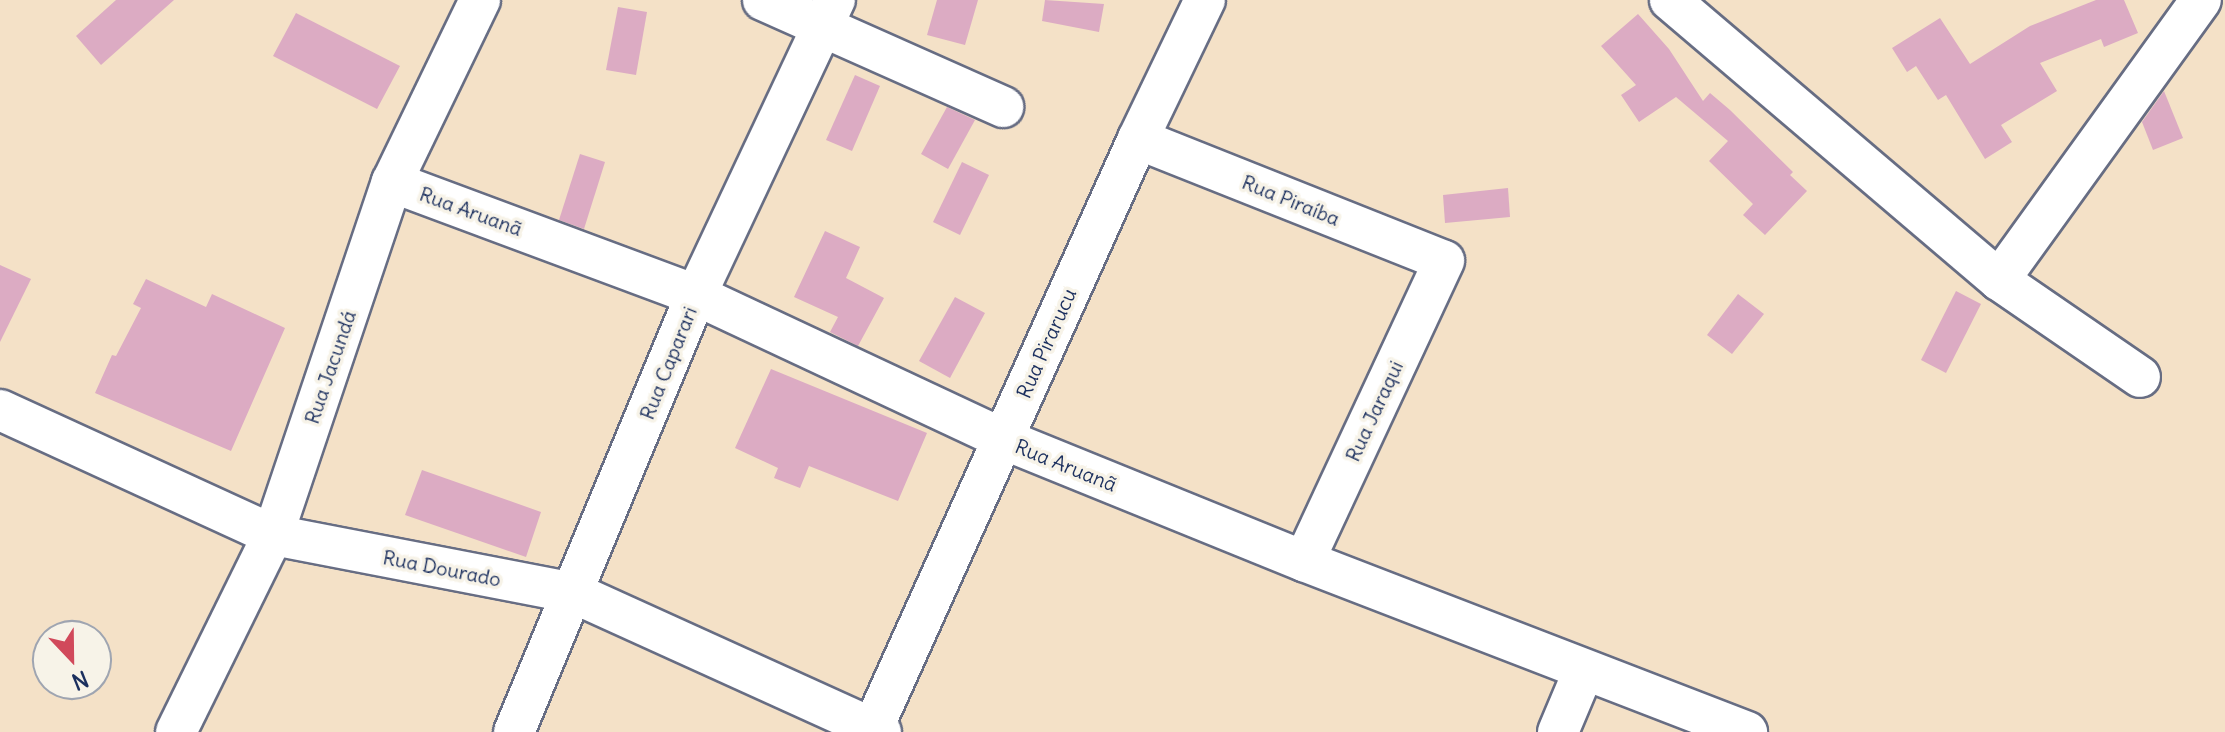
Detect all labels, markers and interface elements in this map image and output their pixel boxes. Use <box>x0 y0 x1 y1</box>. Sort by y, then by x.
street label: Rua Piraíba <box>1239 170 1343 230</box>
street label: Rua Aruanã <box>416 181 526 241</box>
street label: Rua Pirarucu <box>1011 284 1081 402</box>
street label: Rua Caparari <box>634 303 702 423</box>
street label: Rua Jacundá <box>299 307 361 427</box>
street label: Rua Jaraqui <box>1340 357 1408 465</box>
street label: Rua Aruanã <box>1012 434 1120 496</box>
street label: Rua Dourado <box>381 545 503 591</box>
north arrow <box>32 620 112 700</box>
text: N <box>68 665 93 696</box>

